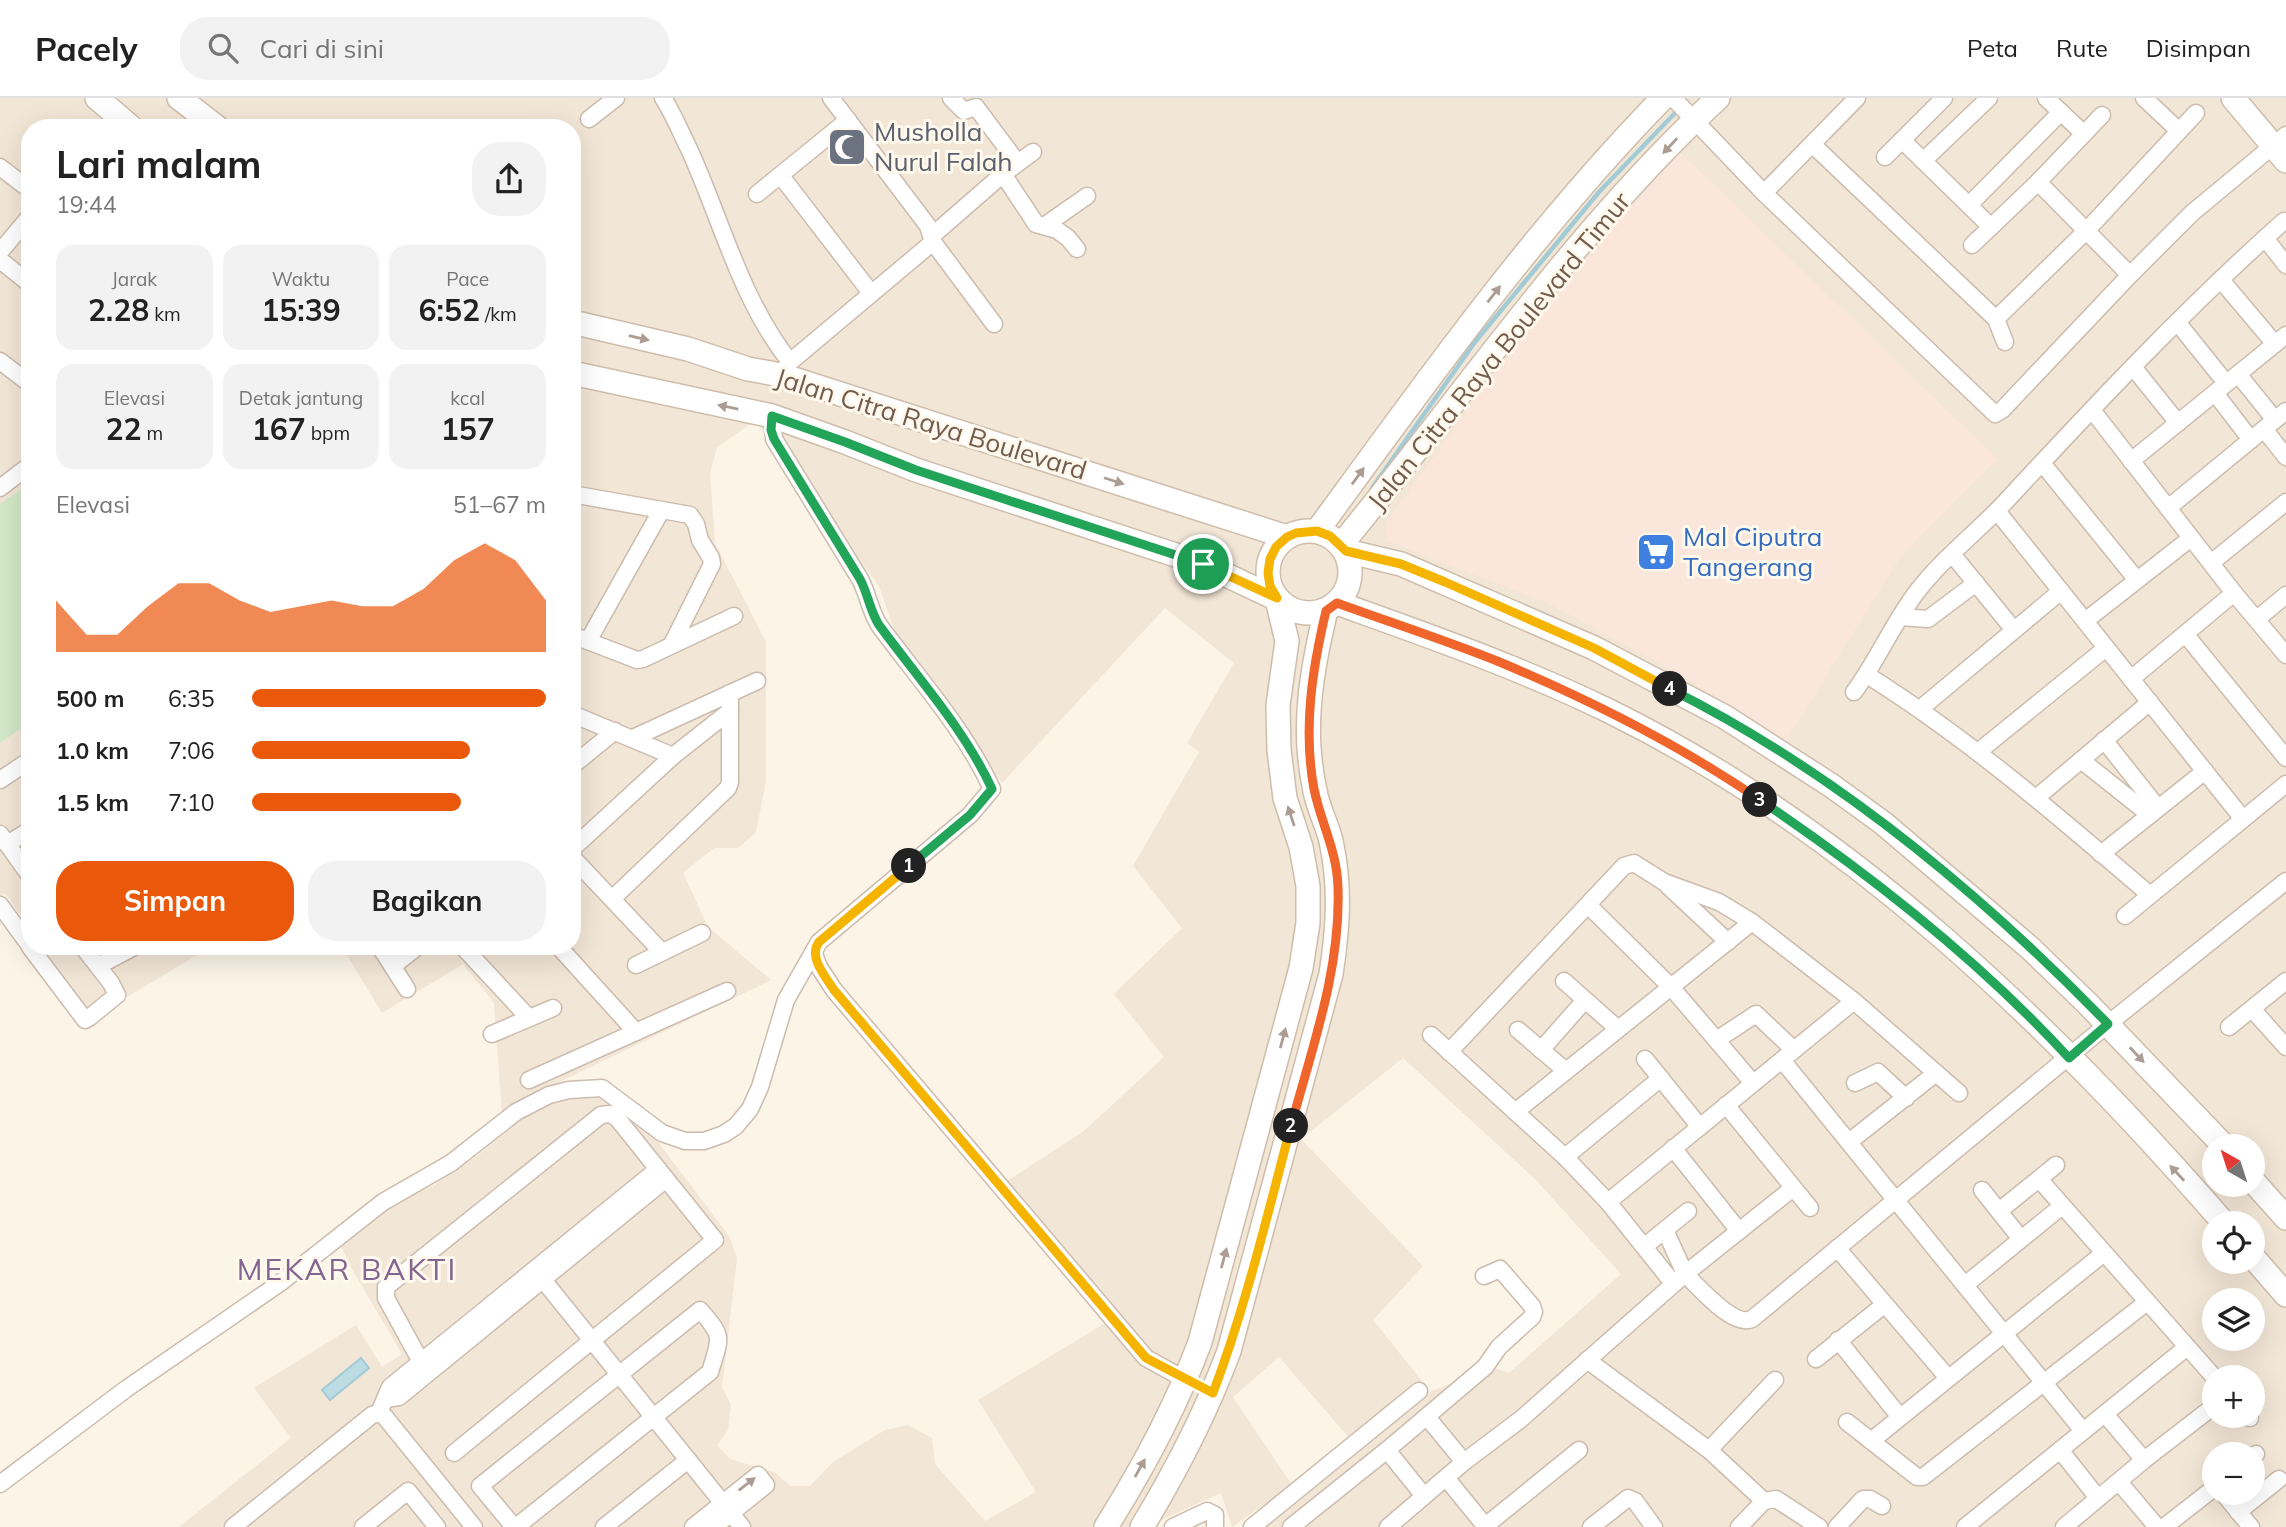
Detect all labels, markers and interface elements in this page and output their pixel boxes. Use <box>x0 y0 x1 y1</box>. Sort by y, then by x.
search box <box>180 17 670 80</box>
text: Pacely <box>35 28 138 69</box>
icon: search <box>204 29 242 67</box>
text: Cari di sini <box>260 32 384 65</box>
text: Peta <box>1967 33 2018 63</box>
text: Rute <box>2056 33 2108 63</box>
text: Disimpan <box>2146 33 2251 63</box>
place label: Musholla Nurul Falah <box>874 115 1013 178</box>
mosque icon: Musholla Nurul Falah <box>826 126 868 168</box>
one-way arrow <box>1662 137 1678 155</box>
text: Lari malam <box>56 140 261 188</box>
button: share <box>472 142 546 216</box>
street label: Jalan Citra Raya Boulevard Timur <box>1360 185 1638 516</box>
text: 19:44 <box>56 190 116 219</box>
text: Jarak <box>112 267 157 291</box>
text: Waktu <box>272 267 330 291</box>
text: Pace <box>446 267 489 291</box>
one-way arrow <box>1486 285 1501 303</box>
text: 2.28 <box>88 291 149 329</box>
text: 15:39 <box>261 291 341 329</box>
text: 6:52 <box>419 291 480 329</box>
text: km <box>149 302 181 326</box>
text: /km <box>480 302 517 326</box>
one-way arrow <box>628 332 650 343</box>
street label: Jalan Citra Raya Boulevard <box>771 360 1091 487</box>
text: Elevasi <box>104 386 165 410</box>
text: Detak jantung <box>239 386 363 410</box>
text: kcal <box>450 386 485 410</box>
one-way arrow <box>717 401 739 412</box>
text: 22 <box>106 410 142 448</box>
text: 167 <box>252 410 306 448</box>
text: 157 <box>441 410 495 448</box>
text: m <box>142 421 163 445</box>
text: bpm <box>306 421 350 445</box>
one-way arrow <box>1350 467 1364 485</box>
one-way arrow <box>1104 476 1125 487</box>
text: Elevasi <box>56 490 130 519</box>
text: 51–67 m <box>453 490 546 519</box>
place label: Mal Ciputra Tangerang <box>1683 520 1822 583</box>
supermarket icon: Mal Ciputra Tangerang <box>1635 531 1677 573</box>
pin <box>1173 534 1233 594</box>
icon: arrive <box>1184 545 1222 583</box>
pin: 4 <box>1652 672 1688 706</box>
text: 4 <box>1664 676 1675 700</box>
text: 500 m <box>56 684 124 713</box>
text: 6:35 <box>168 684 215 713</box>
text: 1.0 km <box>56 736 129 765</box>
text: 7:06 <box>168 736 215 765</box>
pin: 3 <box>1742 782 1778 818</box>
text: 3 <box>1754 787 1765 811</box>
text: 1.5 km <box>56 788 129 817</box>
text: 7:10 <box>168 788 215 817</box>
one-way arrow <box>1285 805 1296 826</box>
pin: 1 <box>892 848 926 884</box>
text: 1 <box>903 853 914 877</box>
button: Simpan <box>56 861 294 941</box>
button: Bagikan <box>308 861 546 941</box>
one-way arrow <box>1278 1027 1289 1049</box>
one-way arrow <box>2128 1047 2145 1064</box>
pin: 2 <box>1274 1108 1308 1144</box>
text: 2 <box>1285 1113 1296 1137</box>
north arrow <box>2202 1134 2264 1197</box>
map controls <box>2202 1134 2265 1505</box>
one-way arrow <box>2170 1165 2186 1182</box>
button: locate <box>2202 1211 2265 1274</box>
one-way arrow <box>1219 1247 1230 1269</box>
district label: MEKAR BAKTI <box>237 1250 457 1288</box>
button: layers <box>2202 1288 2265 1351</box>
button: + <box>2202 1365 2265 1428</box>
button: − <box>2202 1442 2265 1505</box>
one-way arrow <box>1134 1458 1146 1478</box>
one-way arrow <box>737 1477 755 1492</box>

